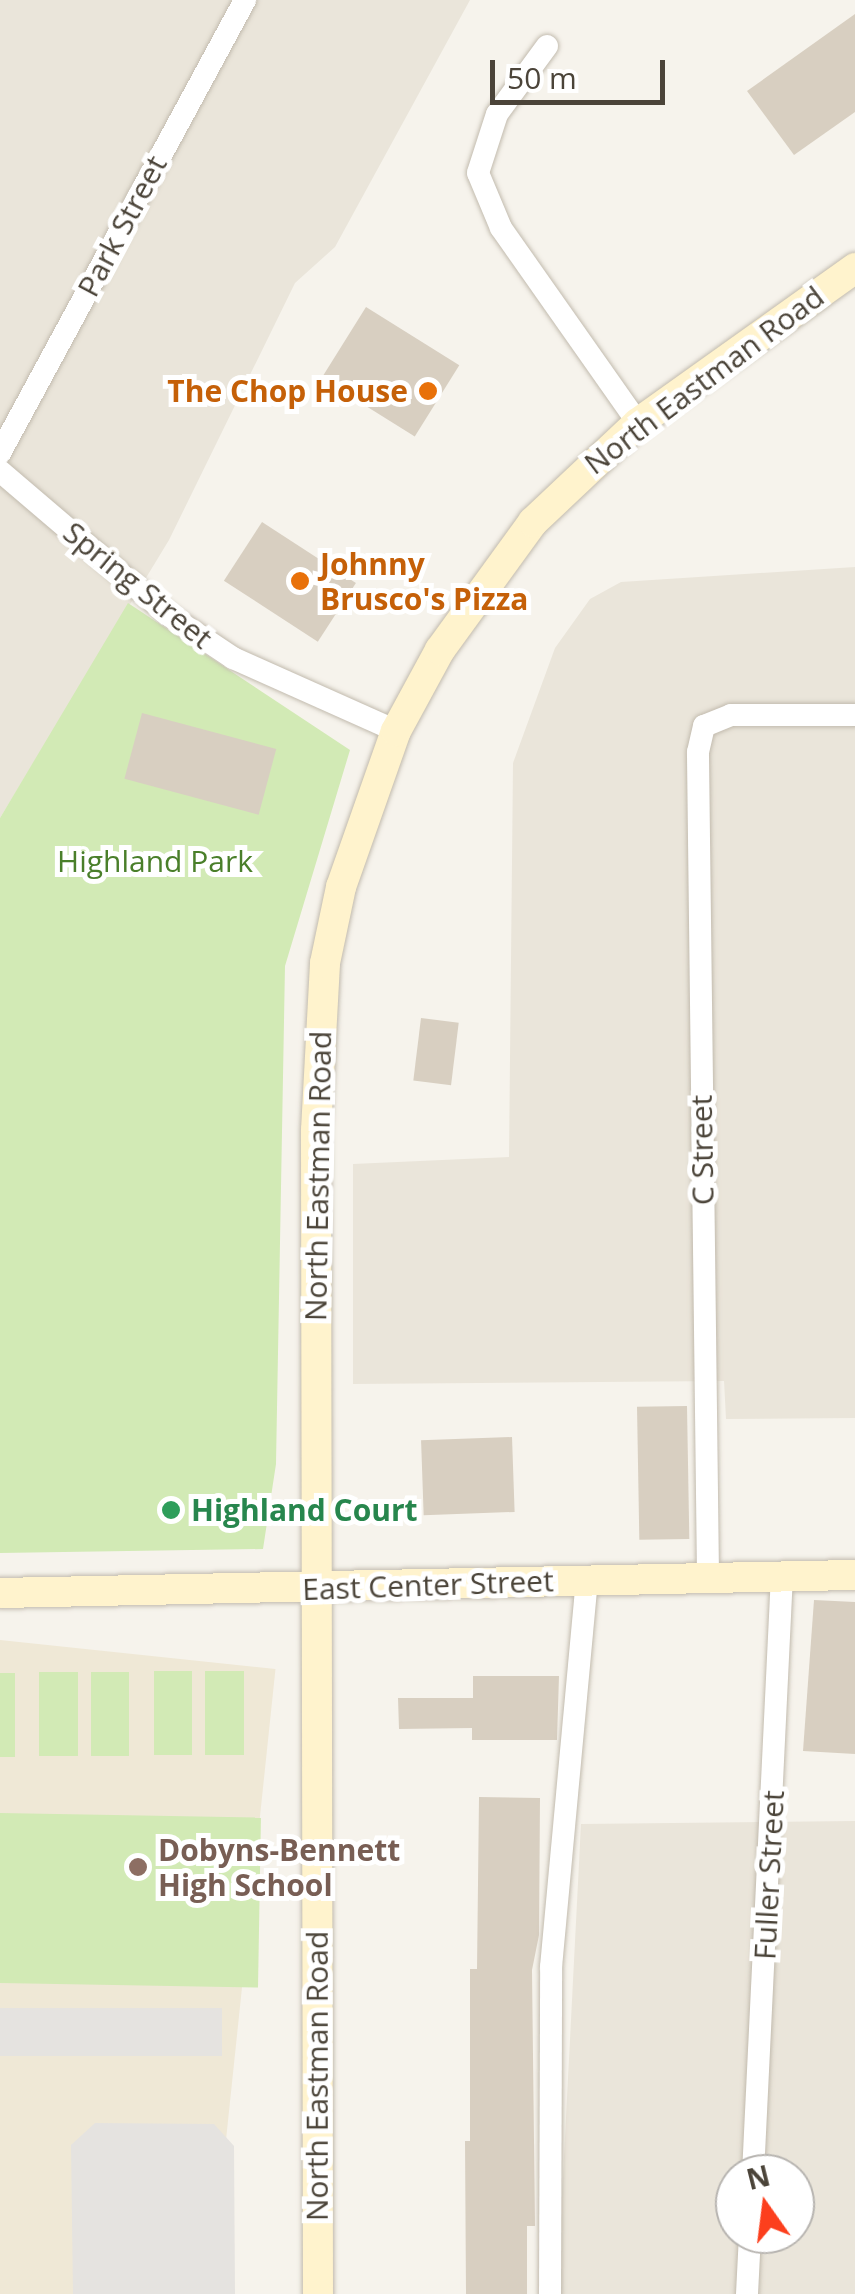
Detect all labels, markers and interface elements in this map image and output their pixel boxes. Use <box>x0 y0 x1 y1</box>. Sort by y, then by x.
scale bar <box>495 40 670 102</box>
text: 50 m <box>507 57 577 98</box>
street label: Park Street <box>70 149 174 303</box>
street label: North Eastman Road <box>577 278 831 482</box>
place label: The Chop House <box>167 373 408 409</box>
marker: The Chop House <box>417 380 439 402</box>
street label: Spring Street <box>56 514 220 656</box>
place label: Johnny Brusco's Pizza <box>320 546 528 616</box>
marker: Johnny Brusco's Pizza <box>289 570 311 592</box>
park label: Highland Park <box>57 843 253 879</box>
street label: North Eastman Road <box>297 1031 339 1321</box>
street label: C Street <box>683 1094 721 1206</box>
place label: Highland Court <box>191 1492 418 1528</box>
marker: Highland Court <box>160 1499 182 1521</box>
street label: East Center Street <box>302 1563 554 1607</box>
street label: Fuller Street <box>747 1789 791 1961</box>
place label: Dobyns-Bennett High School <box>158 1832 400 1902</box>
marker: Dobyns-Bennett High School <box>127 1856 149 1878</box>
street label: North Eastman Road <box>299 1931 335 2221</box>
north arrow <box>715 2154 815 2254</box>
text: N <box>743 2156 774 2198</box>

